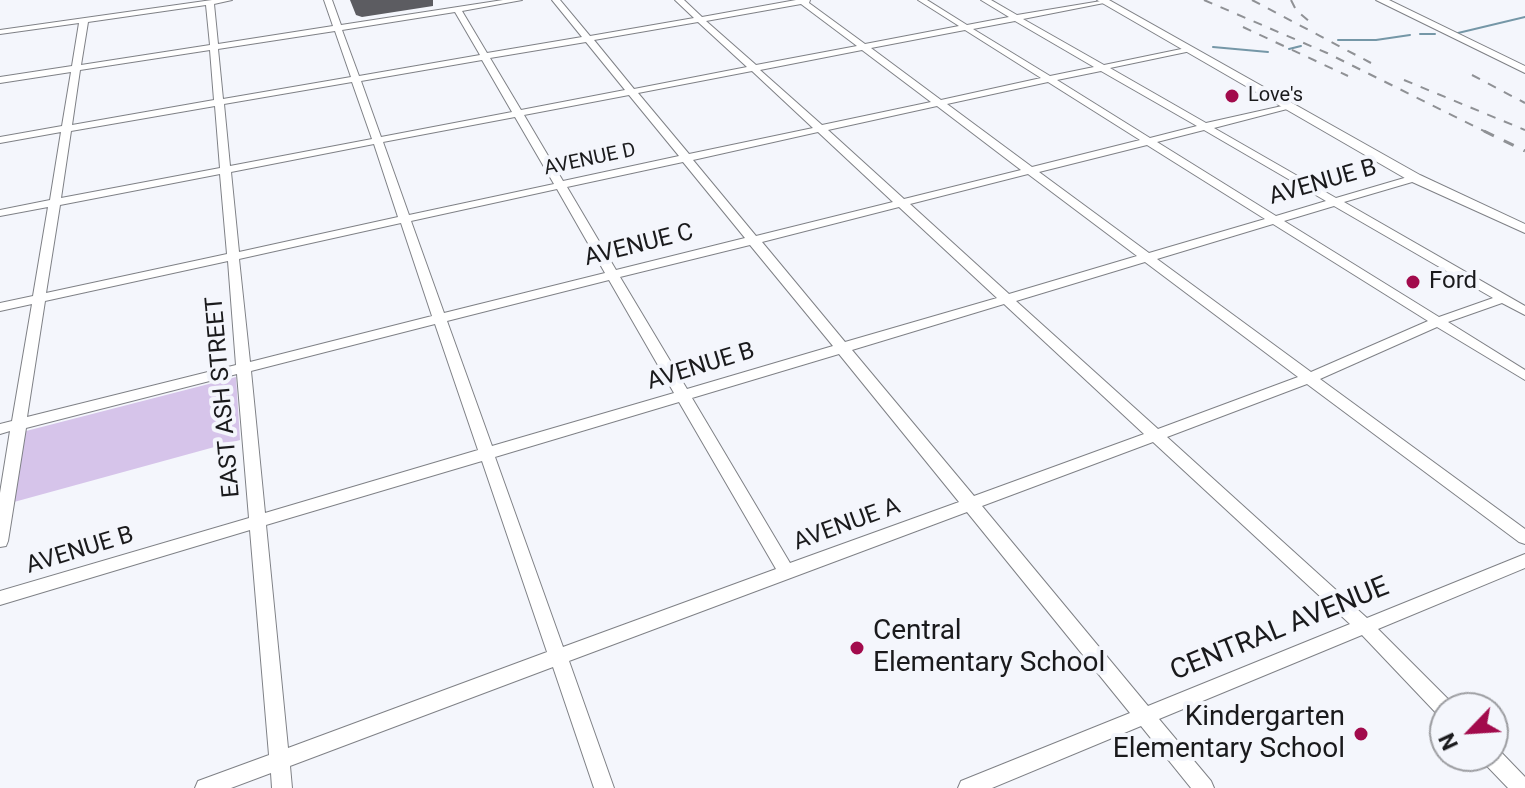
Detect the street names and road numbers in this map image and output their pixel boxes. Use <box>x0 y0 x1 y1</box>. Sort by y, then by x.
street label: AVENUE D <box>542 139 638 181</box>
street label: AVENUE B <box>1266 154 1380 212</box>
street label: AVENUE C <box>581 219 697 273</box>
street label: EAST ASH STREET <box>201 295 247 499</box>
street label: AVENUE B <box>644 337 758 397</box>
street label: AVENUE A <box>790 492 904 558</box>
street label: AVENUE B <box>23 521 137 581</box>
street label: CENTRAL AVENUE <box>1166 571 1394 689</box>

